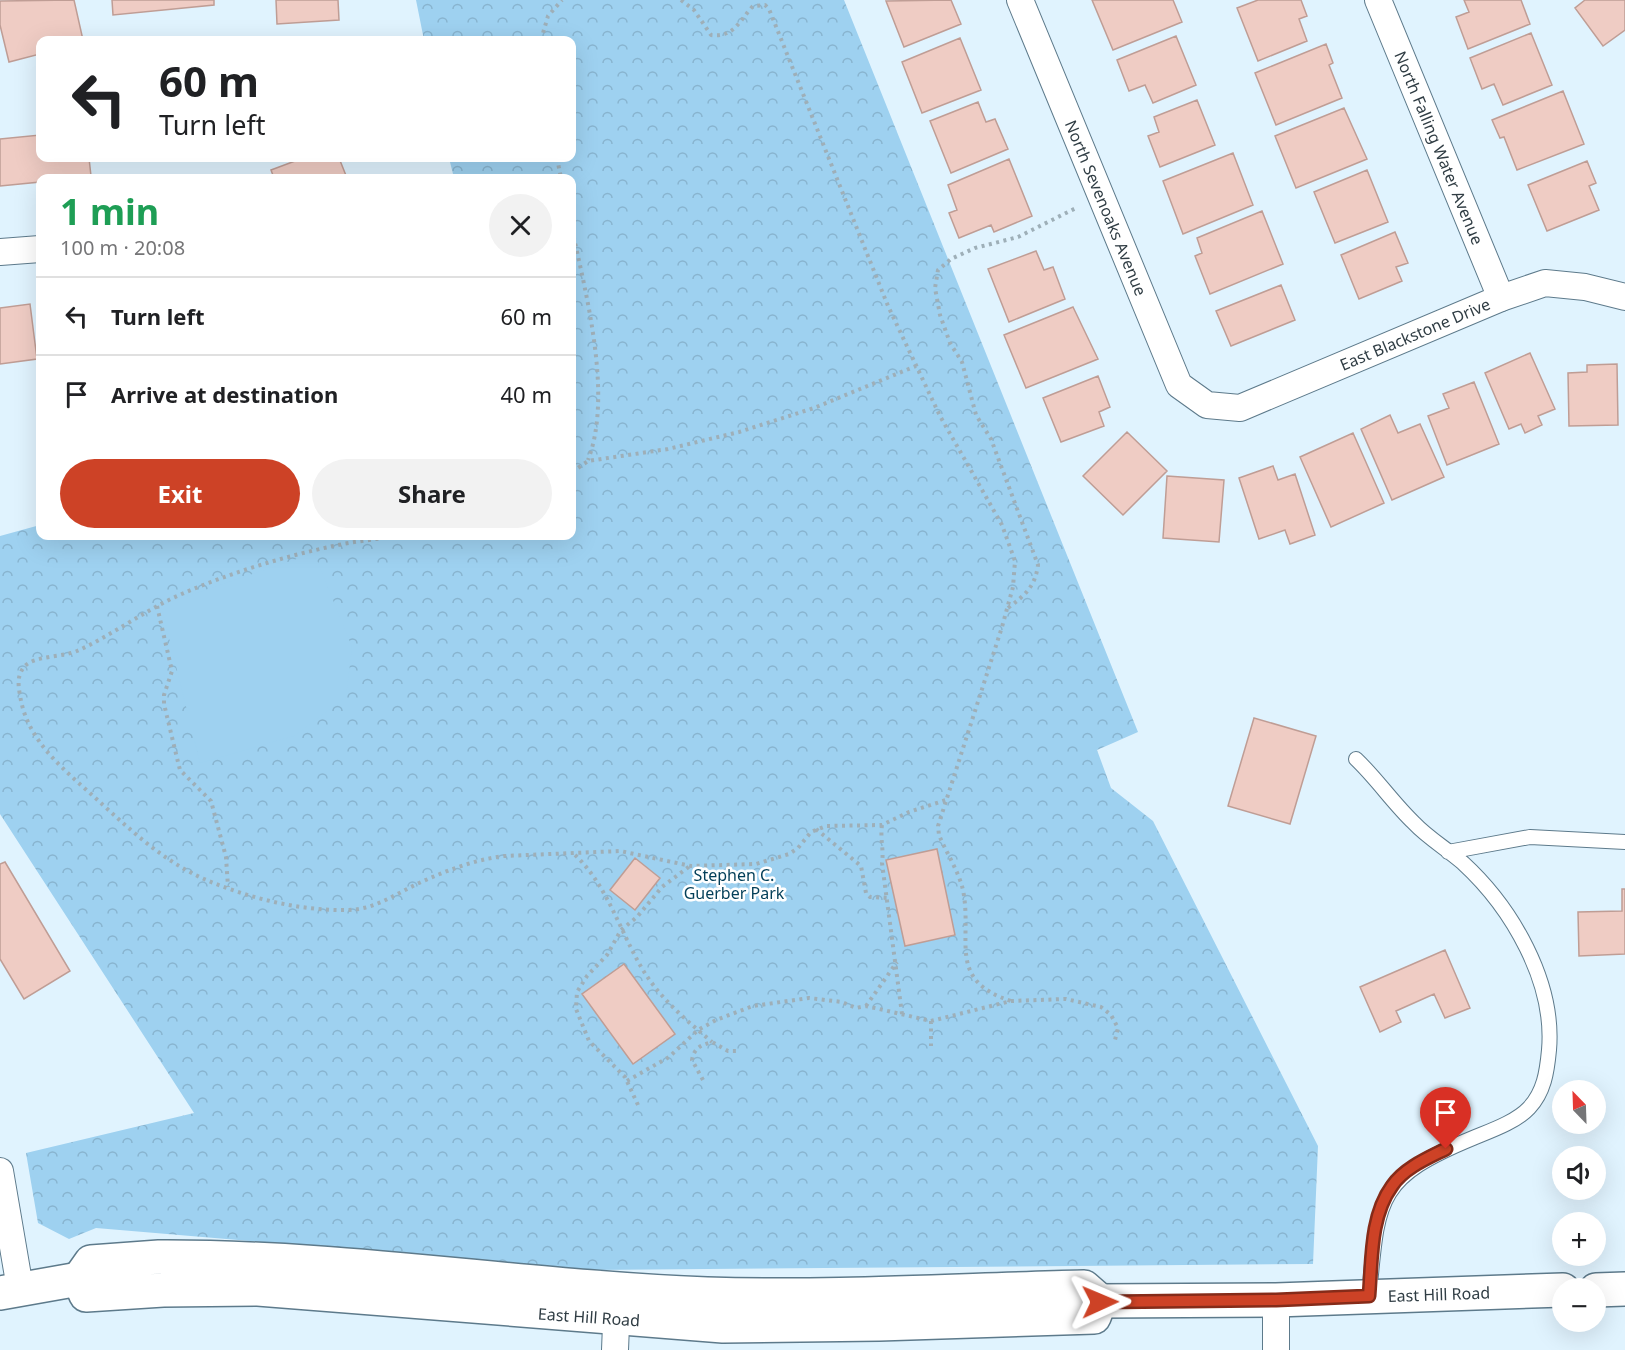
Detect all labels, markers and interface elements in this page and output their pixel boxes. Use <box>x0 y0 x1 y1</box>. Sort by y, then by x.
street label: North Falling Water Avenue <box>1389 48 1489 248</box>
text: 60 m <box>159 52 259 109</box>
icon: left <box>60 60 138 138</box>
text: Turn left <box>159 106 265 143</box>
street label: North Sevenoaks Avenue <box>1060 117 1152 299</box>
text: 1 min <box>60 187 159 236</box>
button: close <box>489 194 552 257</box>
text: 100 m · 20:08 <box>60 234 185 261</box>
street label: East Blackstone Drive <box>1336 293 1494 376</box>
icon: left <box>60 300 93 333</box>
text: Turn left <box>111 301 205 331</box>
text: 60 m <box>501 301 552 331</box>
icon: arrive <box>60 378 93 411</box>
text: Arrive at destination <box>111 379 338 409</box>
text: 40 m <box>501 379 552 409</box>
button: Exit <box>60 459 300 528</box>
button: Share <box>312 459 552 528</box>
park label: Stephen C. Guerber Park <box>684 864 785 904</box>
north arrow <box>1552 1080 1606 1134</box>
map controls <box>1552 1080 1606 1332</box>
pin <box>1420 1087 1471 1149</box>
icon: arrive <box>1429 1096 1462 1129</box>
button: sound <box>1552 1146 1606 1200</box>
button: + <box>1552 1212 1606 1266</box>
position arrow <box>1068 1270 1132 1334</box>
button: − <box>1552 1278 1606 1332</box>
street label: East Hill Road <box>1387 1282 1490 1307</box>
street label: East Hill Road <box>537 1302 641 1332</box>

